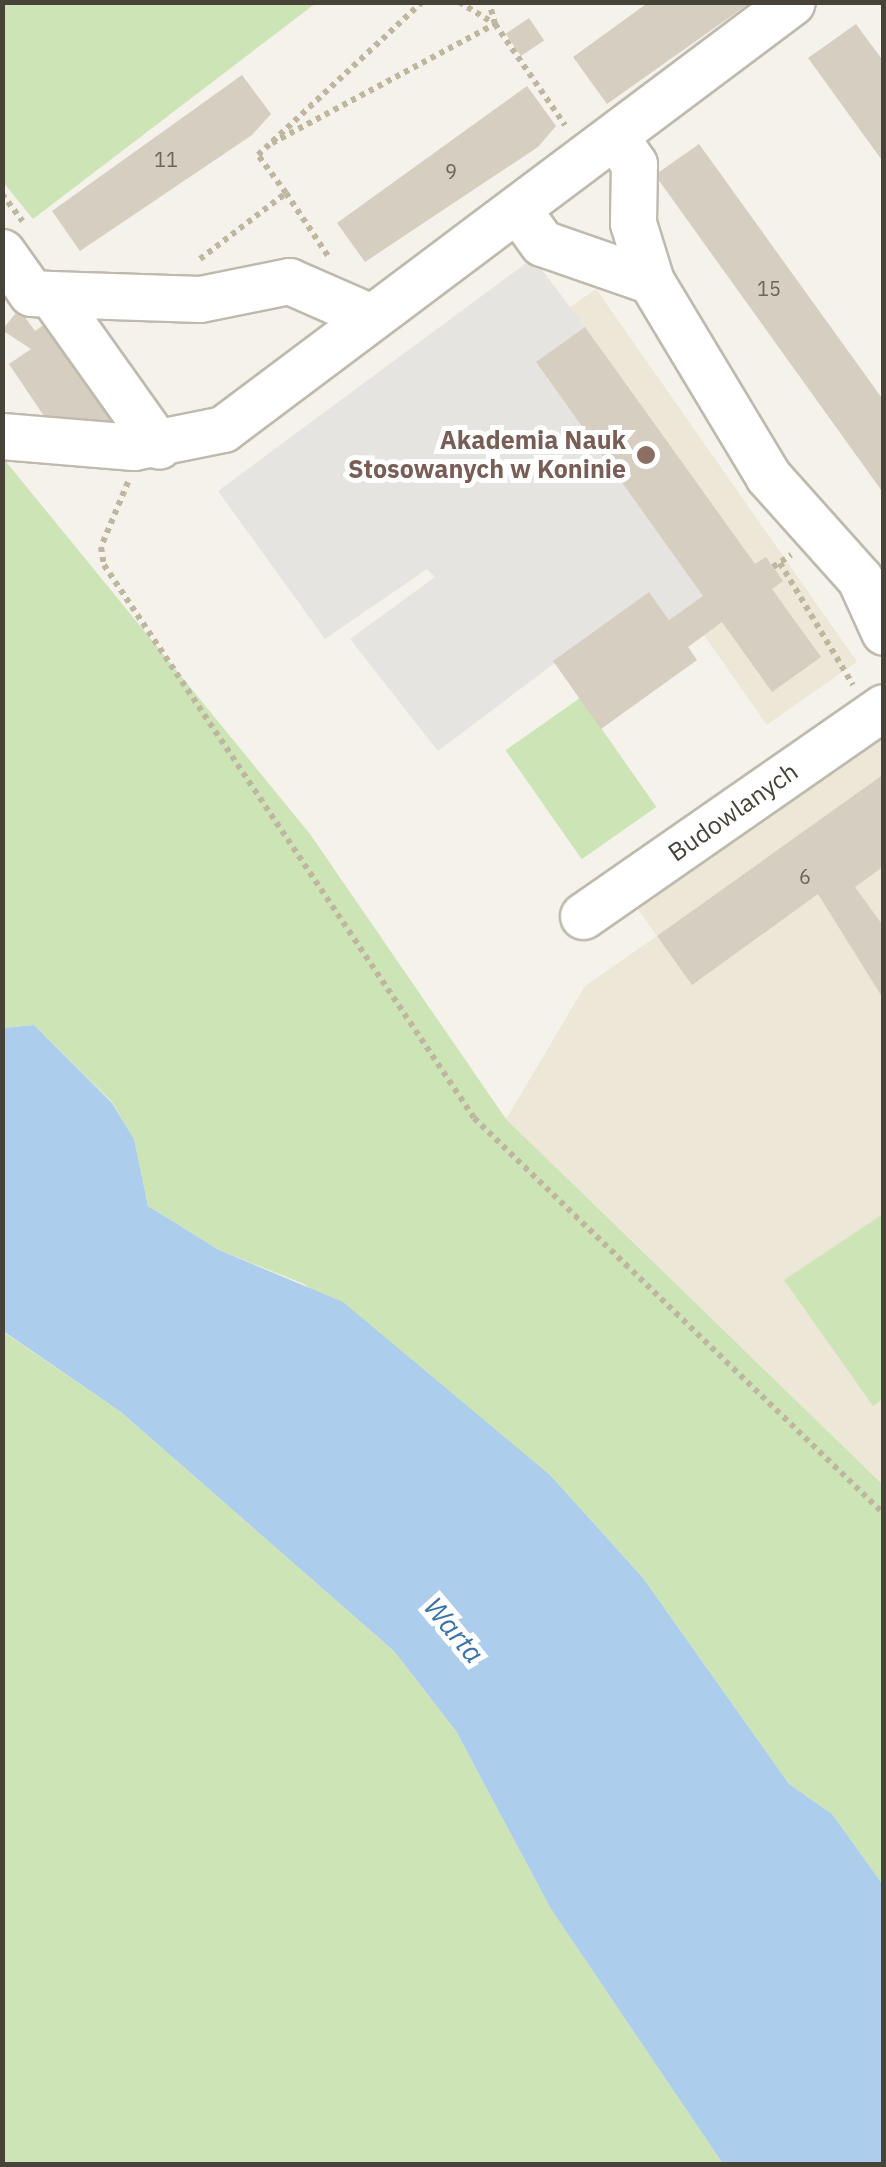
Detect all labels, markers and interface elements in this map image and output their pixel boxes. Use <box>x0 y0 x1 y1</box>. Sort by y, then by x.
house number: 11 <box>154 147 178 171</box>
house number: 9 <box>445 159 457 183</box>
house number: 15 <box>757 276 781 300</box>
place label: Akademia Nauk Stosowanych w Koninie <box>348 426 626 485</box>
marker: Akademia Nauk Stosowanych w Koninie <box>635 444 657 466</box>
street label: Budowlanych <box>662 756 804 868</box>
house number: 6 <box>799 864 811 888</box>
water label: Warta <box>417 1590 491 1670</box>

